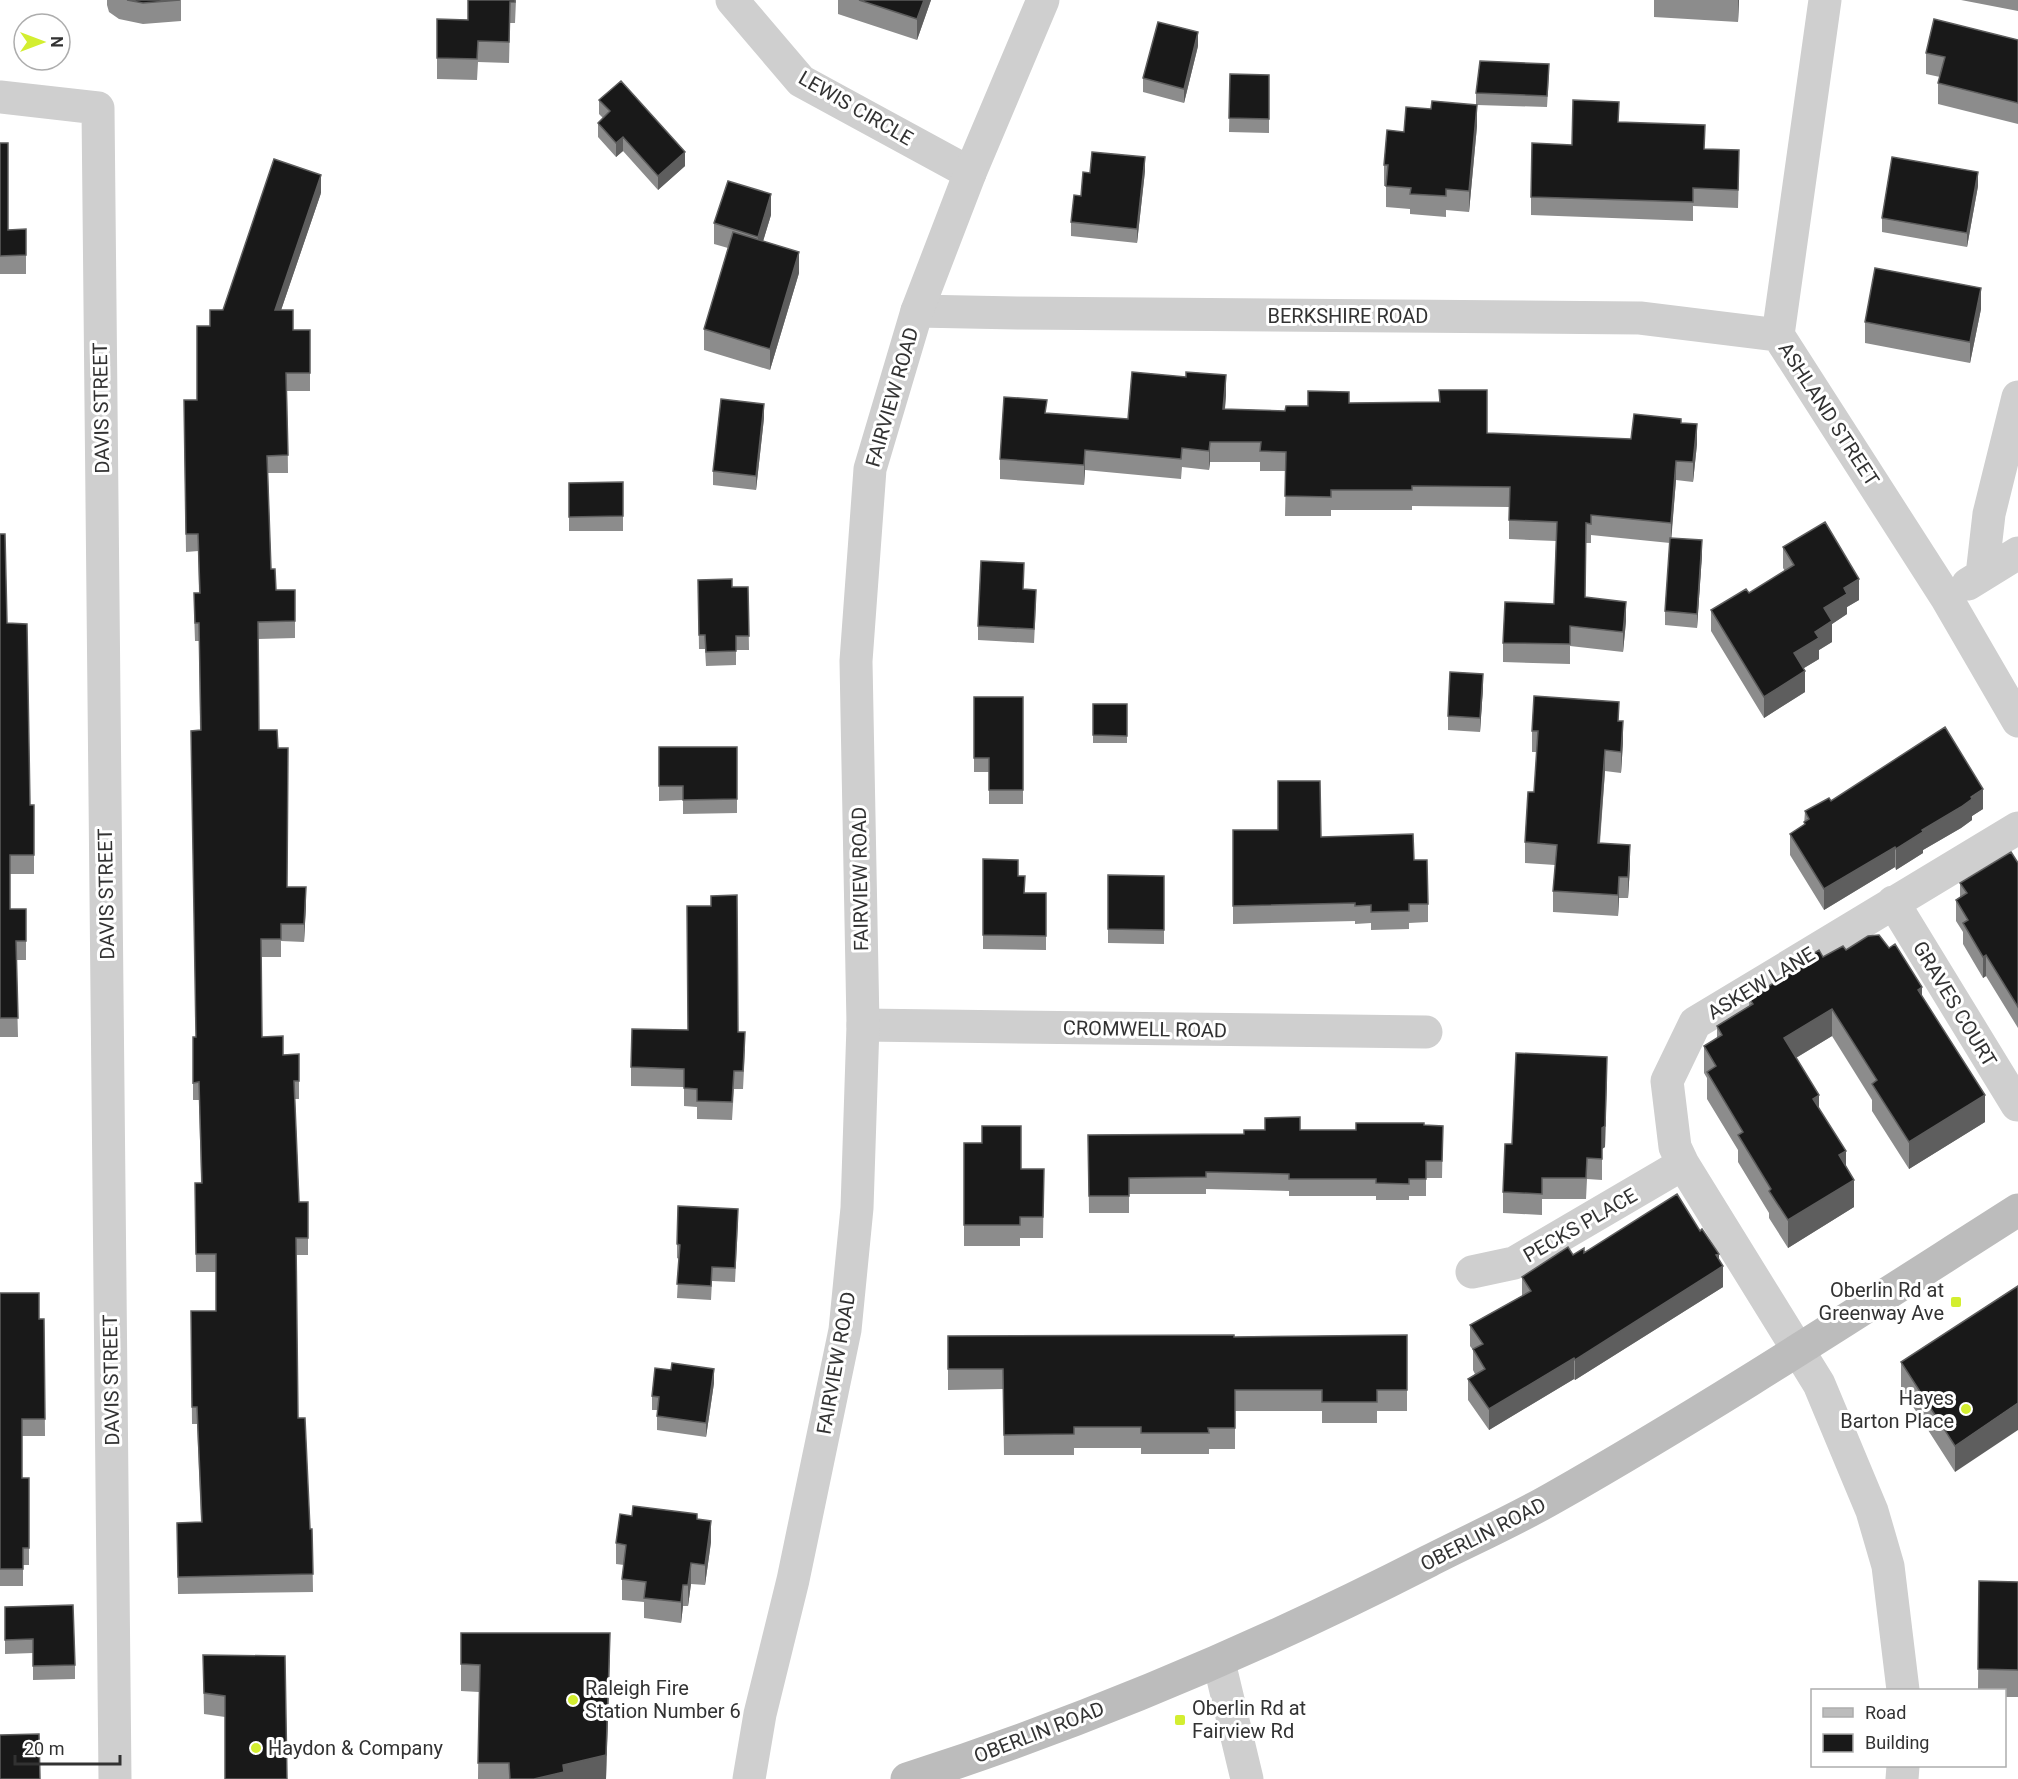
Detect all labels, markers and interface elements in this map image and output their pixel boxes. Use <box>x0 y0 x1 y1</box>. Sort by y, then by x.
north arrow <box>12 12 72 72</box>
text: N <box>47 36 66 48</box>
street label: LEWIS CIRCLE <box>795 66 917 150</box>
street label: BERKSHIRE ROAD <box>1268 304 1429 328</box>
street label: FAIRVIEW ROAD <box>861 324 923 470</box>
street label: ASHLAND STREET <box>1774 338 1884 490</box>
street label: DAVIS STREET <box>88 342 114 474</box>
street label: FAIRVIEW ROAD <box>847 807 873 951</box>
street label: DAVIS STREET <box>93 828 119 960</box>
street label: GRAVES COURT <box>1908 937 2002 1071</box>
street label: ASKEW LANE <box>1703 942 1819 1024</box>
street label: CROMWELL ROAD <box>1063 1016 1227 1042</box>
street label: PECKS PLACE <box>1519 1183 1641 1267</box>
place label: Oberlin Rd at Greenway Ave <box>1819 1278 1944 1325</box>
street label: FAIRVIEW ROAD <box>812 1290 860 1436</box>
marker: Oberlin Rd at Greenway Ave <box>1949 1295 1963 1309</box>
street label: DAVIS STREET <box>98 1314 124 1446</box>
place label: Hayes Barton Place <box>1840 1386 1954 1433</box>
marker: Hayes Barton Place <box>1959 1402 1973 1416</box>
street label: OBERLIN ROAD <box>1416 1492 1550 1576</box>
place label: Raleigh Fire Station Number 6 <box>585 1676 741 1723</box>
legend <box>1811 1689 2006 1767</box>
marker: Raleigh Fire Station Number 6 <box>566 1693 580 1707</box>
street label: OBERLIN ROAD <box>971 1696 1107 1768</box>
place label: Oberlin Rd at Fairview Rd <box>1192 1696 1306 1743</box>
text: Road <box>1865 1702 1906 1723</box>
marker: Oberlin Rd at Fairview Rd <box>1173 1713 1187 1727</box>
scale bar <box>15 1728 120 1766</box>
text: Building <box>1865 1732 1929 1753</box>
place label: Haydon & Company <box>268 1736 444 1760</box>
text: 20 m <box>24 1738 64 1759</box>
marker: Haydon & Company <box>249 1741 263 1755</box>

